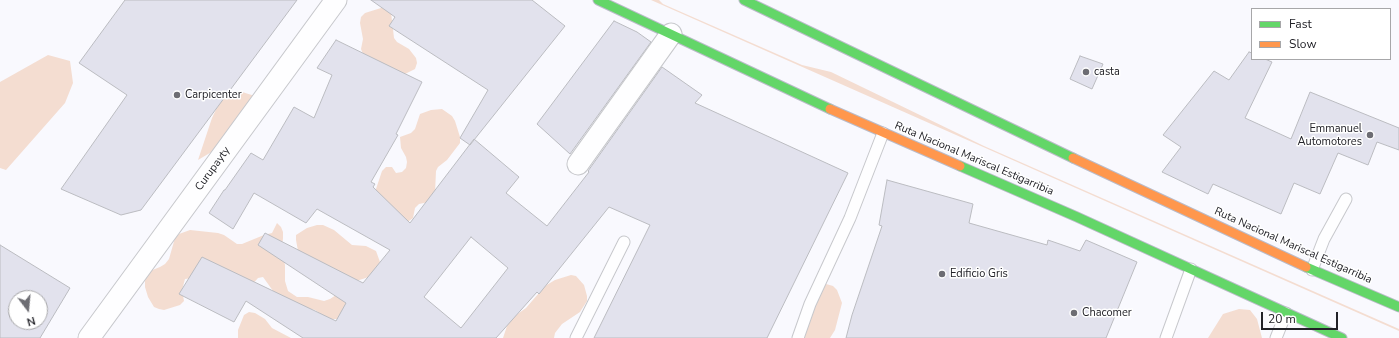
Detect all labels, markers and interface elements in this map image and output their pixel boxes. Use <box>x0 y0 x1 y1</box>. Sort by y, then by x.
legend <box>1251 8 1391 60</box>
text: Fast <box>1289 16 1312 32</box>
text: Slow <box>1289 36 1317 52</box>
place label: casta <box>1094 65 1120 79</box>
marker: casta <box>1081 67 1091 77</box>
place label: Carpicenter <box>185 88 242 102</box>
marker: Carpicenter <box>172 90 182 100</box>
street label: Ruta Nacional Mariscal Estigarribia <box>893 119 1055 199</box>
place label: Emmanuel Automotores <box>1298 122 1362 148</box>
marker: Emmanuel Automotores <box>1365 130 1375 140</box>
street label: Curupayty <box>193 144 233 194</box>
street label: Ruta Nacional Mariscal Estigarribia <box>1212 205 1374 287</box>
place label: Edificio Gris <box>950 267 1008 281</box>
marker: Edificio Gris <box>937 269 947 279</box>
north arrow <box>8 290 48 330</box>
scale bar <box>1263 304 1340 330</box>
place label: Chacomer <box>1082 306 1132 320</box>
marker: Chacomer <box>1069 308 1079 318</box>
text: 20 m <box>1268 311 1296 327</box>
text: N <box>25 313 37 329</box>

